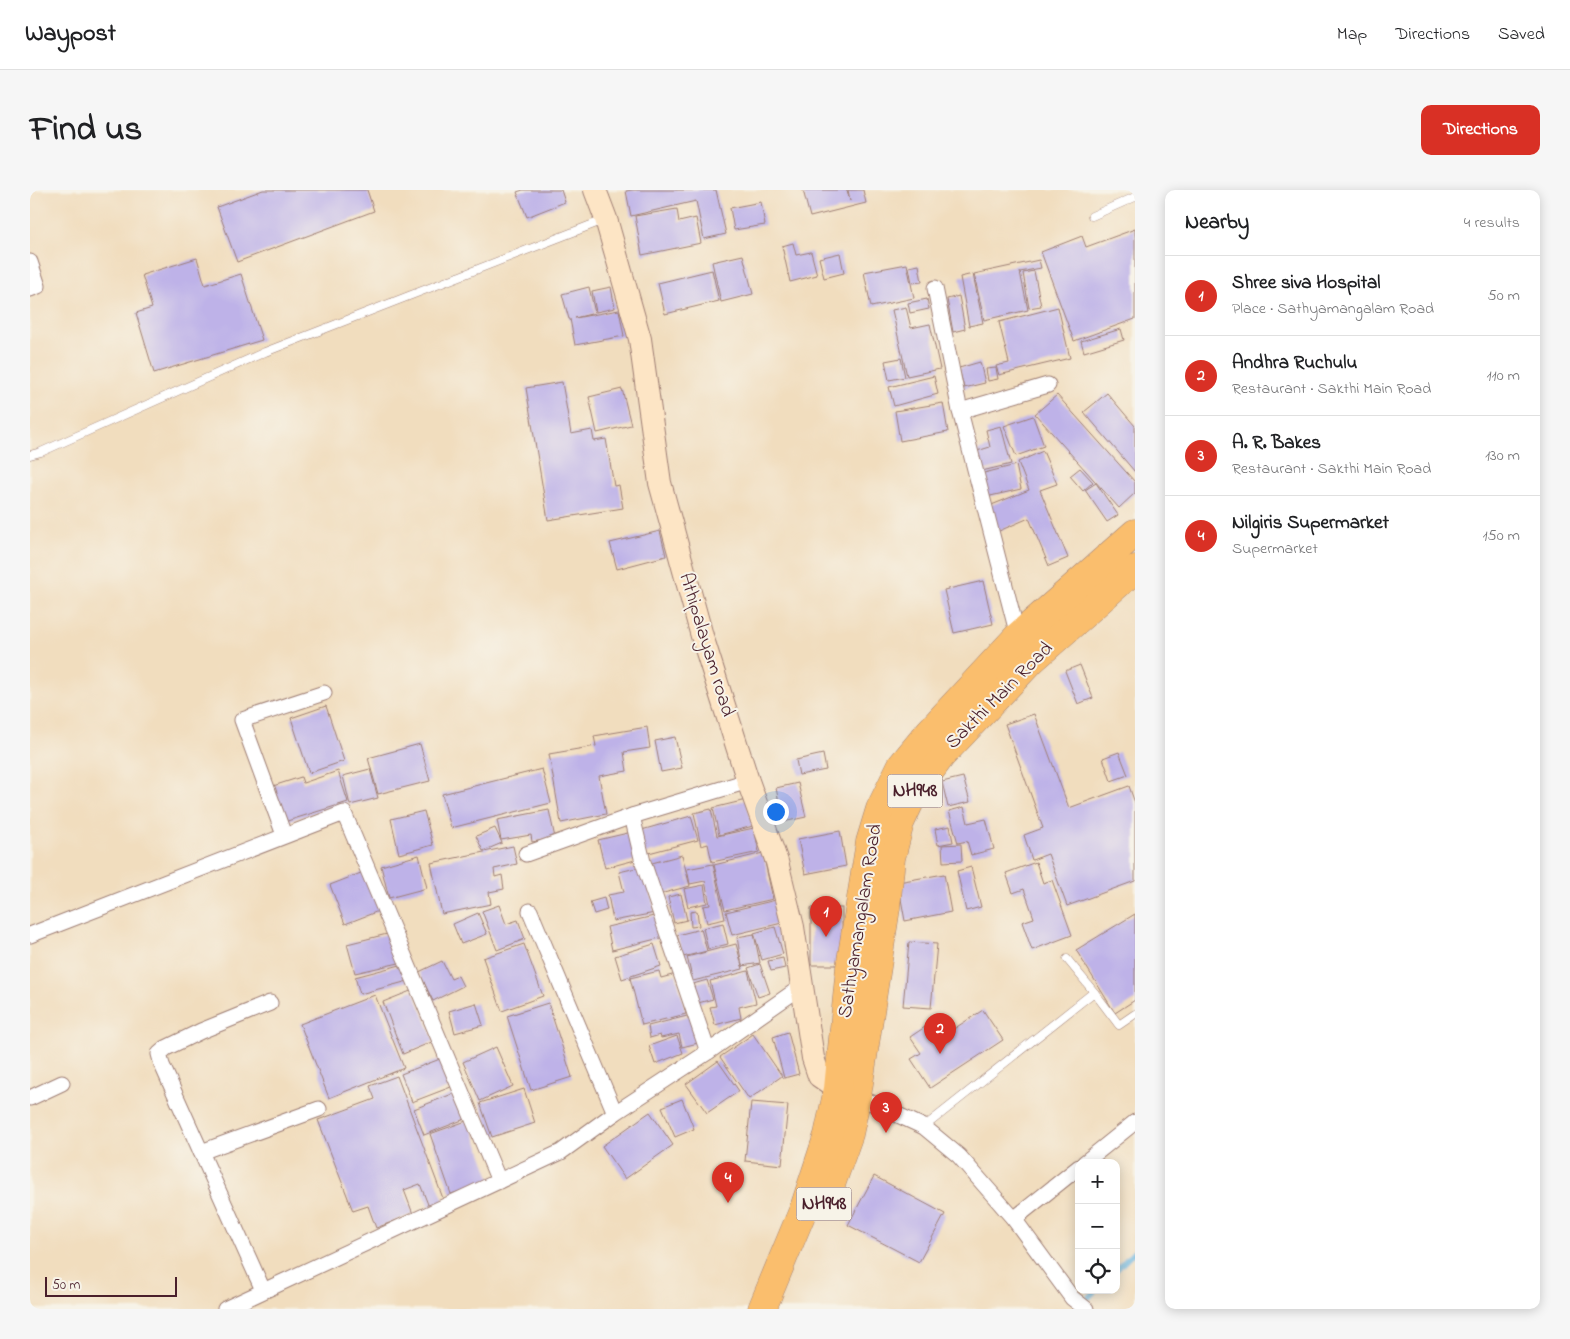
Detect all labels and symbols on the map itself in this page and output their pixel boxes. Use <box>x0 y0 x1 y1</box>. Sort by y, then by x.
street label: Athipalayam road <box>670 569 742 721</box>
street label: Sakthi Main Road <box>939 635 1061 757</box>
road number: NH948 <box>888 774 942 808</box>
your location <box>763 799 789 825</box>
street label: Sathyamangalam Road <box>831 822 892 1020</box>
pin: 1 <box>810 896 842 937</box>
pin: 2 <box>924 1013 956 1054</box>
pin: 3 <box>870 1092 902 1133</box>
pin: 4 <box>712 1162 744 1203</box>
road number: NH948 <box>796 1188 852 1220</box>
scale bar <box>45 1274 178 1297</box>

